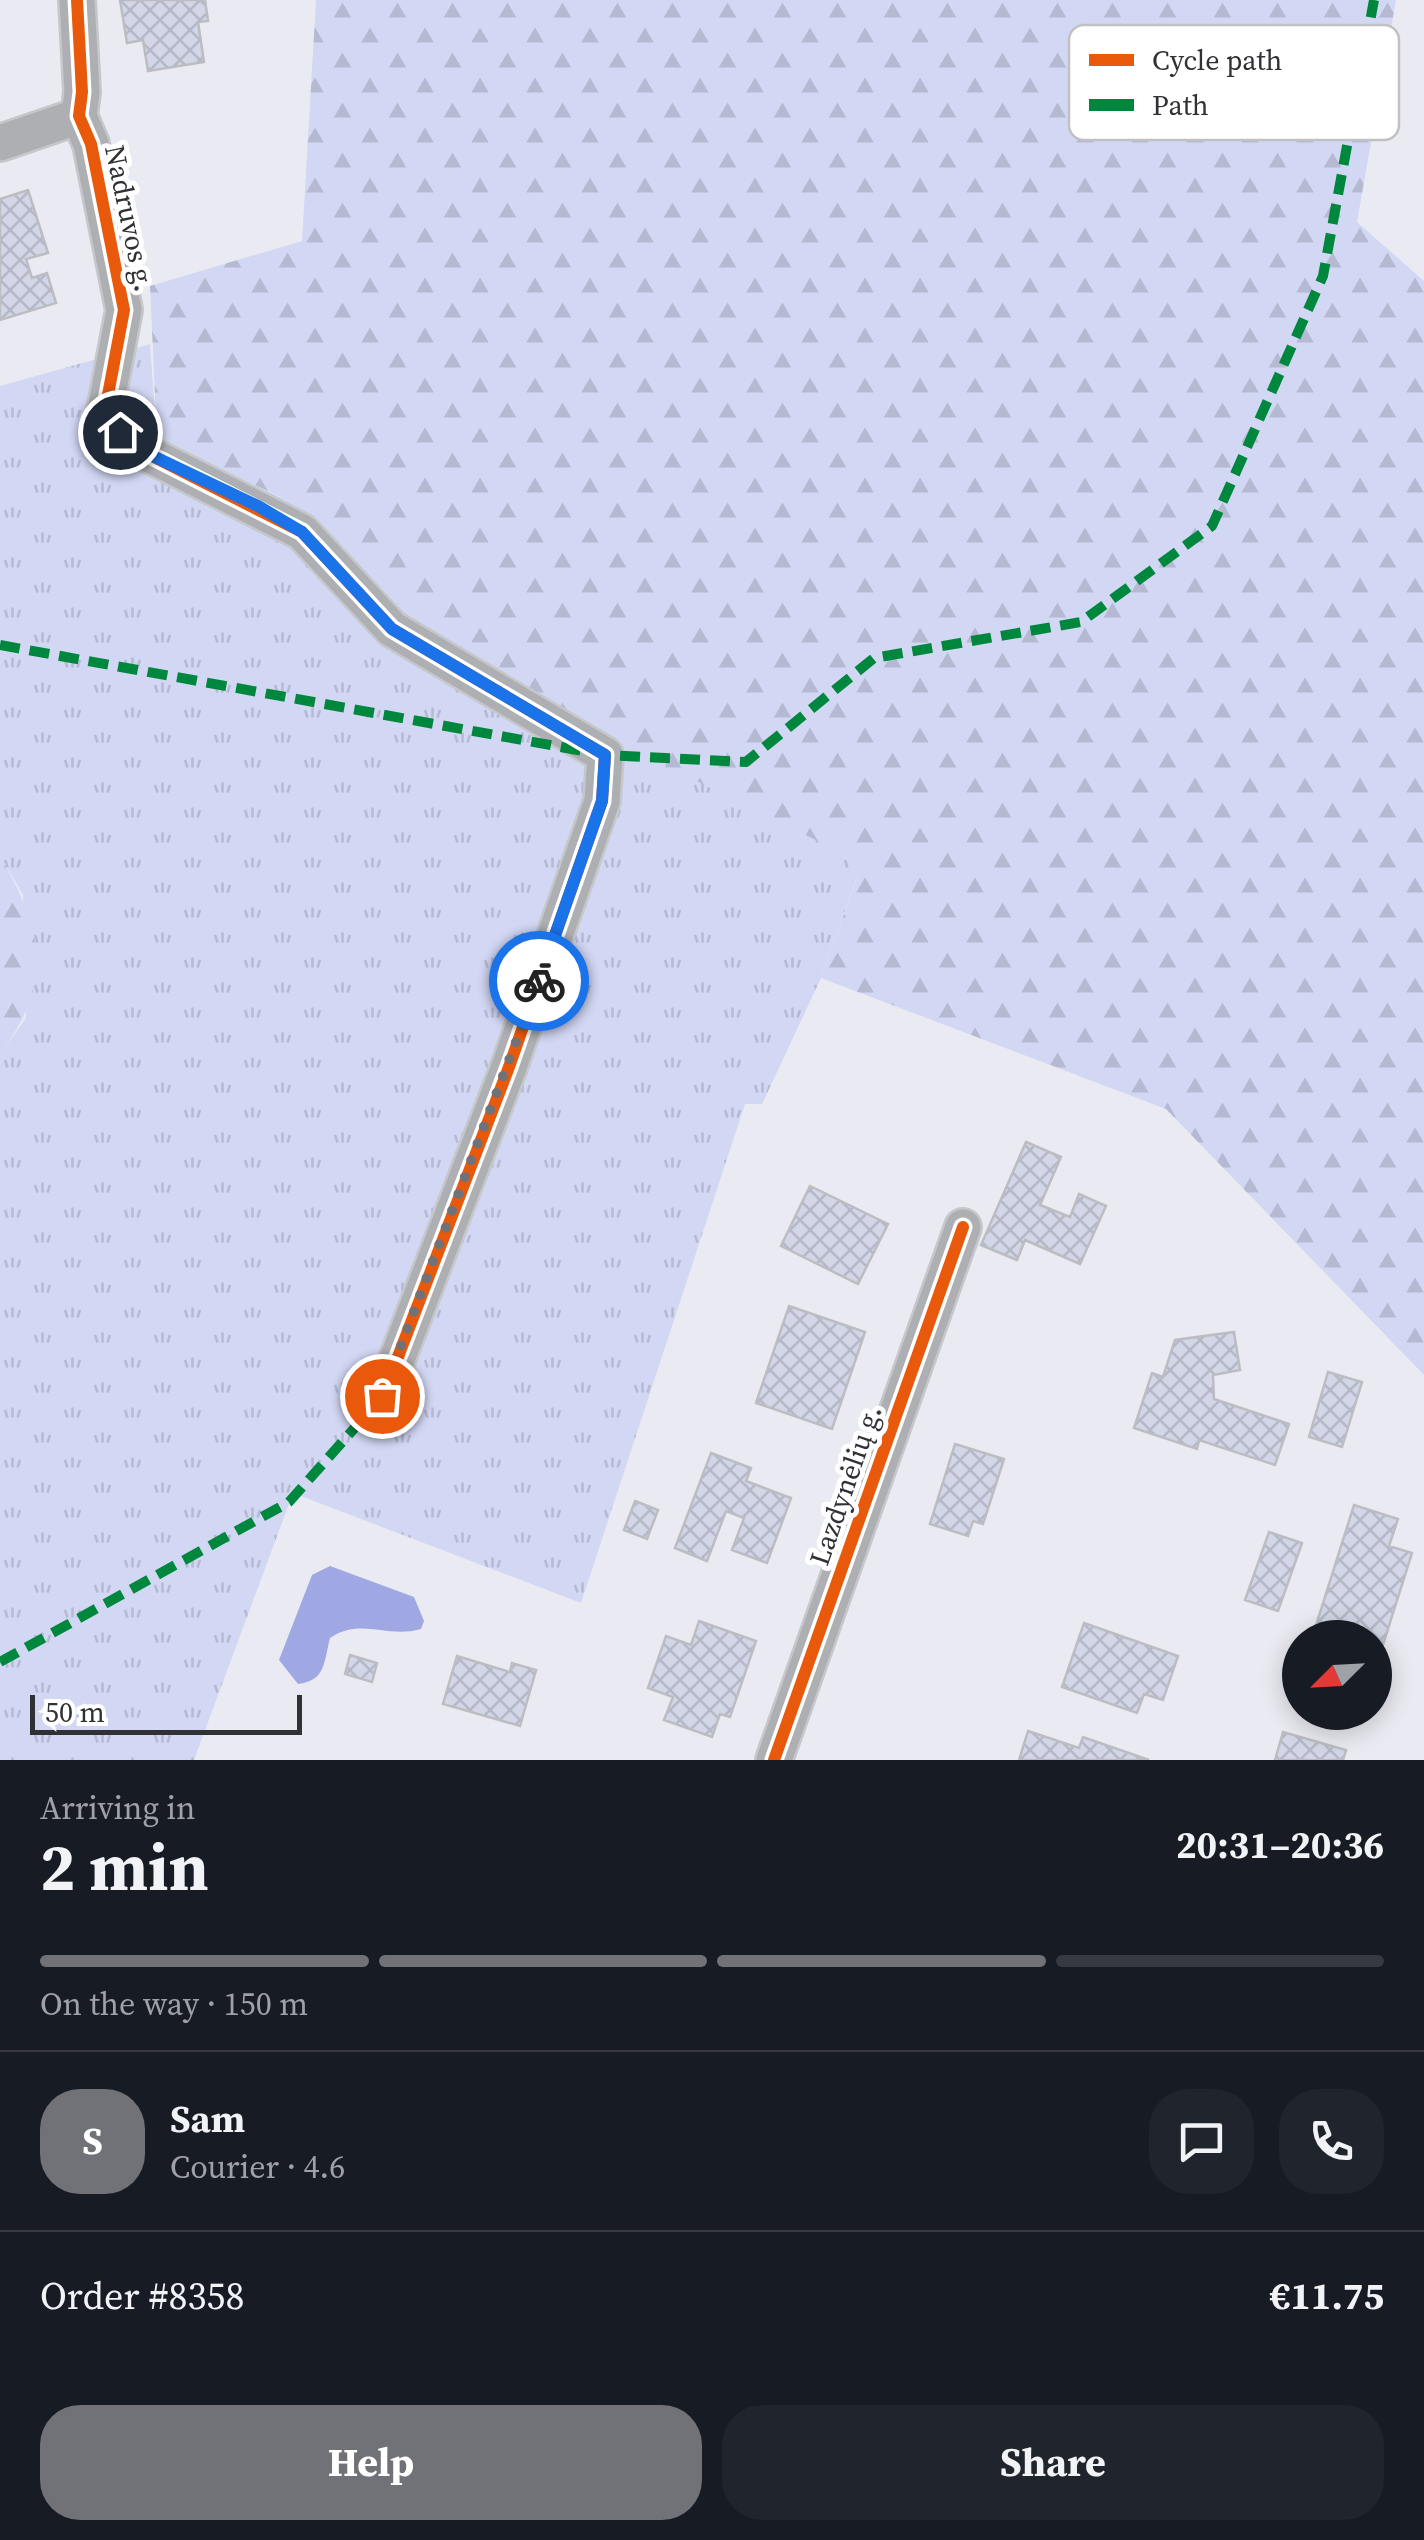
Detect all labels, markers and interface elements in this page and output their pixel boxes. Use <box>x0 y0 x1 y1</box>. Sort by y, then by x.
legend <box>1069 25 1399 140</box>
text: Cycle path <box>1152 41 1282 79</box>
text: Path <box>1152 86 1209 124</box>
street label: Nadruvos g. <box>96 141 164 295</box>
pin <box>78 390 163 475</box>
icon: home <box>93 405 148 460</box>
courier <box>489 931 589 1031</box>
icon: bike <box>512 954 567 1009</box>
pin <box>340 1354 425 1439</box>
icon: bag <box>355 1369 410 1424</box>
street label: Lazdynėlių g. <box>800 1400 890 1570</box>
north arrow <box>1282 1620 1392 1730</box>
map controls <box>1282 1620 1392 1730</box>
scale bar <box>30 1690 302 1734</box>
text: 50 m <box>45 1693 105 1731</box>
text: Arriving in <box>40 1786 195 1830</box>
text: 20:31–20:36 <box>1176 1819 1384 1871</box>
text: 2 min <box>40 1823 209 1912</box>
text: On the way · 150 m <box>40 1982 308 2026</box>
button: chat <box>1149 2089 1254 2194</box>
button: phone <box>1279 2089 1384 2194</box>
text: Sam <box>170 2093 245 2145</box>
text: S <box>82 2115 103 2167</box>
text: Courier · 4.6 <box>170 2145 345 2189</box>
text: Order #8358 <box>40 2270 244 2322</box>
text: €11.75 <box>1270 2270 1384 2322</box>
button: Help <box>40 2405 702 2520</box>
button: Share <box>722 2405 1384 2520</box>

